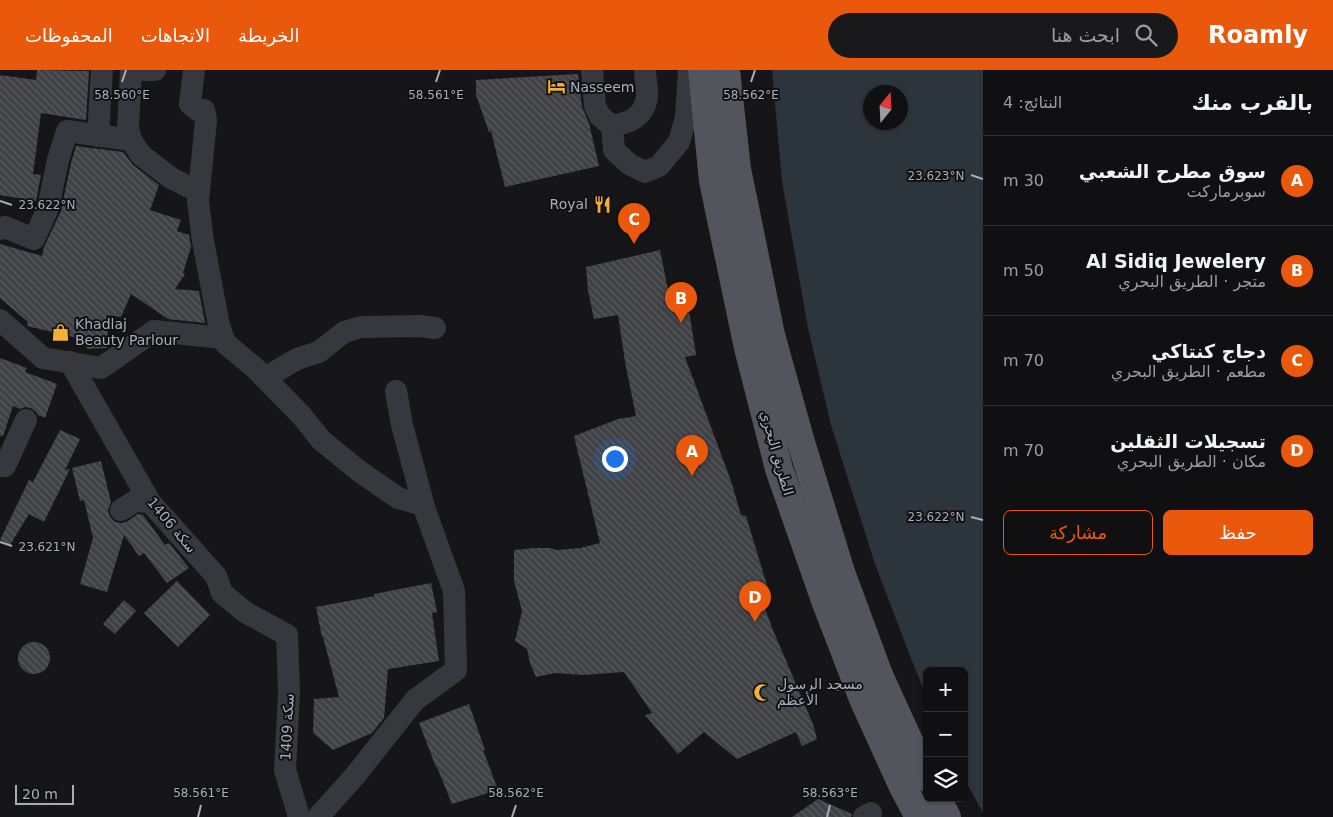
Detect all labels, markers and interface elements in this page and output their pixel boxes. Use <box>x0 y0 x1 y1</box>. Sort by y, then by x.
search box <box>828 13 1178 58</box>
icon: search <box>1132 21 1160 49</box>
text: Roamly <box>1208 21 1308 49</box>
text: ابحث هنا <box>1051 24 1120 46</box>
text: المحفوظات <box>25 25 113 46</box>
text: الاتجاهات <box>141 25 210 46</box>
text: الخريطة <box>238 25 299 46</box>
hotel icon: Nasseem <box>546 77 566 97</box>
place label: Nasseem <box>570 79 635 95</box>
north arrow <box>863 85 908 130</box>
text: 58.560°E <box>94 88 150 102</box>
text: 58.561°E <box>408 88 464 102</box>
text: 58.562°E <box>723 88 779 102</box>
text: بالقرب منك <box>1192 91 1313 115</box>
text: النتائج: 4 <box>1003 93 1062 112</box>
text: سوق مطرح الشعبي <box>1079 160 1266 182</box>
text: 23.623°N <box>908 169 964 183</box>
text: 30 m <box>1003 171 1044 190</box>
text: A <box>1291 171 1303 190</box>
text: سوبرماركت <box>1187 182 1266 201</box>
restaurant icon: Royal <box>592 194 612 214</box>
place label: Royal <box>550 196 588 212</box>
text: 23.622°N <box>19 198 75 212</box>
pin: C <box>618 203 650 244</box>
text: Al Sidiq Jewelery <box>1086 250 1266 272</box>
text: 50 m <box>1003 261 1044 280</box>
text: B <box>1291 261 1303 280</box>
text: متجر · الطريق البحري <box>1118 272 1266 291</box>
pin: B <box>665 282 697 323</box>
place label: Khadlaj Beauty Parlour <box>75 316 178 348</box>
shop icon: Khadlaj Beauty Parlour <box>51 322 71 342</box>
text: دجاج كنتاكي <box>1151 340 1266 362</box>
text: 70 m <box>1003 351 1044 370</box>
text: C <box>1291 351 1303 370</box>
text: مطعم · الطريق البحري <box>1111 362 1266 381</box>
street label: الطريق البحري <box>756 409 797 498</box>
text: تسجيلات الثقلين <box>1110 430 1266 452</box>
pin: A <box>676 435 708 476</box>
text: 70 m <box>1003 441 1044 460</box>
text: D <box>1290 441 1304 460</box>
your location <box>602 446 628 472</box>
text: مكان · الطريق البحري <box>1117 452 1266 471</box>
street label: 1406 سكة <box>144 494 200 556</box>
text: 23.622°N <box>908 510 964 524</box>
button: مشاركة <box>1003 510 1153 555</box>
button: حفظ <box>1163 510 1313 555</box>
text: 23.621°N <box>19 540 75 554</box>
pin: D <box>739 581 771 622</box>
map controls <box>923 667 968 802</box>
button: + <box>923 667 968 712</box>
place label: مسجد الرسول الأعظم <box>777 676 863 709</box>
mosque icon: مسجد الرسول الأعظم <box>753 682 773 702</box>
street label: 1409 سكة <box>277 693 297 761</box>
button: − <box>923 712 968 757</box>
button: layers <box>923 757 968 802</box>
scale bar <box>15 782 74 805</box>
text: 20 m <box>22 786 58 802</box>
text: 58.561°E <box>173 786 229 800</box>
text: 58.562°E <box>488 786 544 800</box>
text: 58.563°E <box>802 786 858 800</box>

